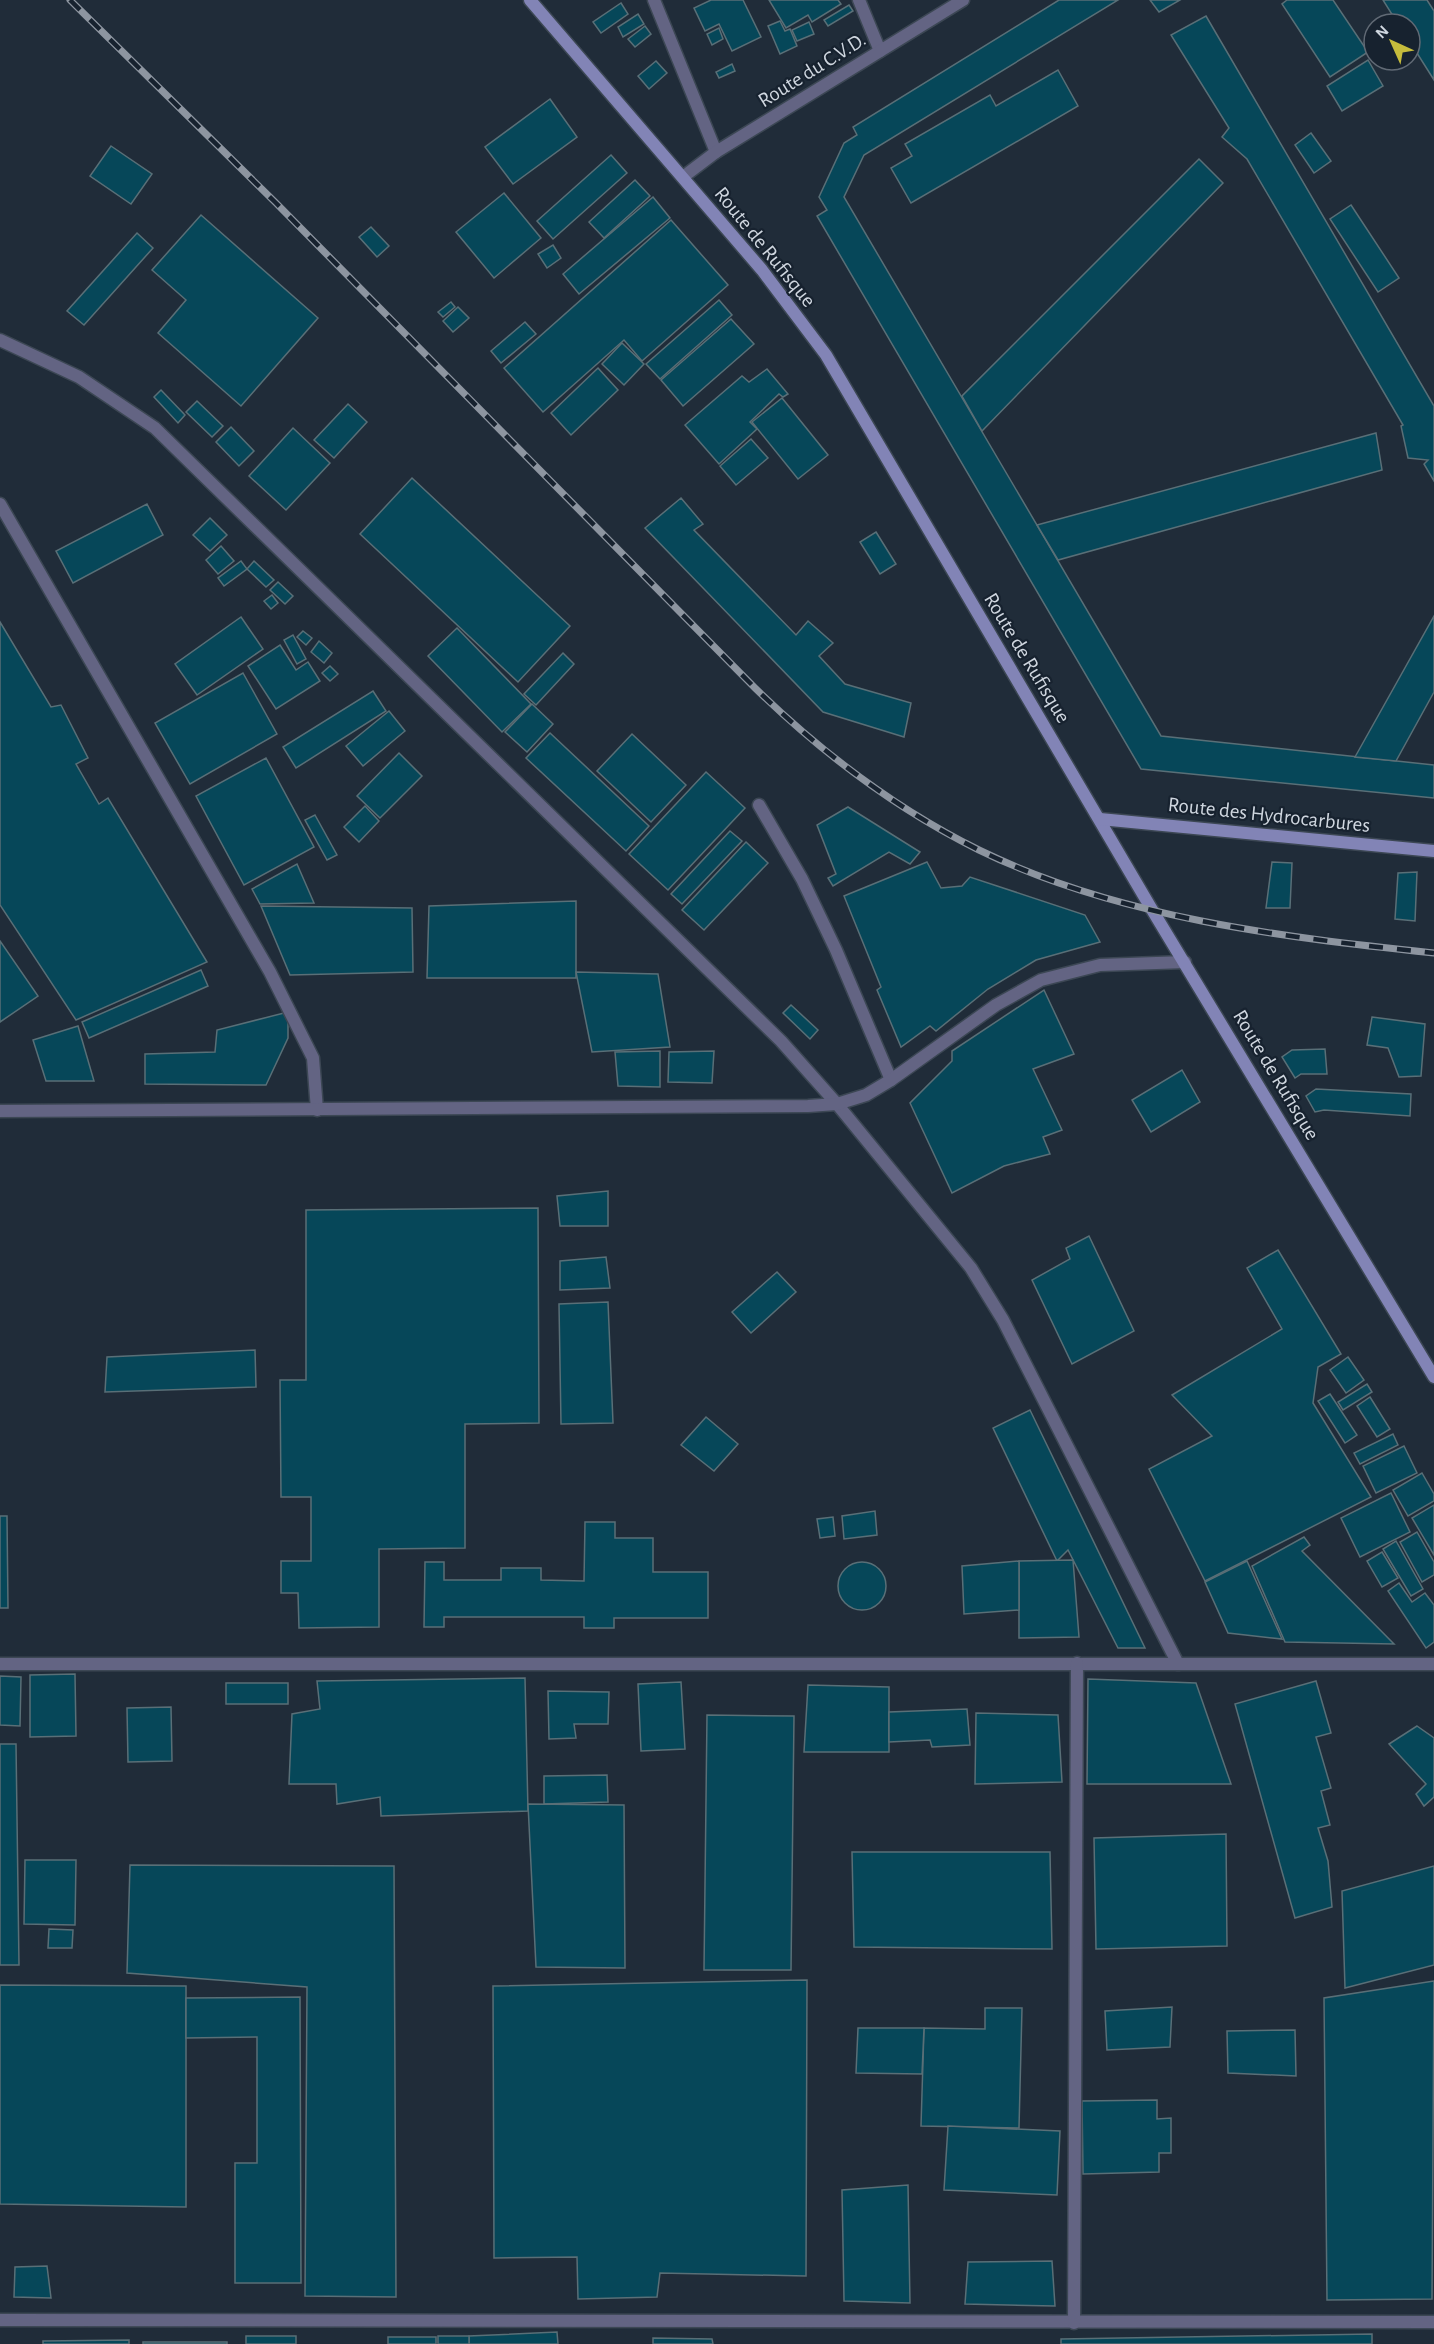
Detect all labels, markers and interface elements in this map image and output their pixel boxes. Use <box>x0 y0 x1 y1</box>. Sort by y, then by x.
north arrow <box>1362 12 1422 72</box>
text: N <box>1373 23 1392 42</box>
street label: Route du C.V.D. <box>754 29 870 111</box>
street label: Route de Rufisque <box>710 183 820 311</box>
street label: Route de Rufisque <box>980 589 1074 727</box>
street label: Route des Hydrocarbures <box>1167 794 1371 836</box>
street label: Route de Rufisque <box>1229 1006 1323 1144</box>

